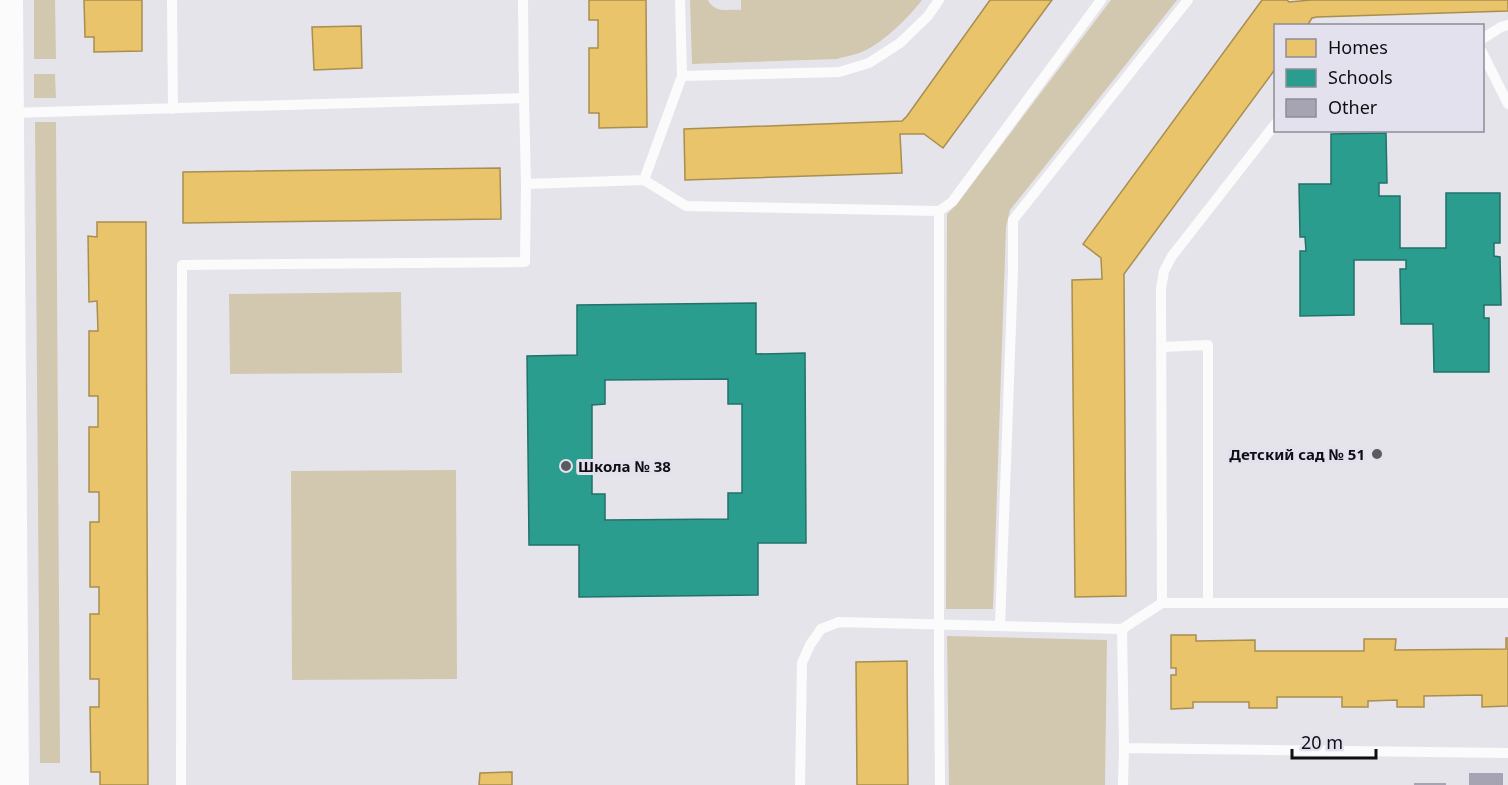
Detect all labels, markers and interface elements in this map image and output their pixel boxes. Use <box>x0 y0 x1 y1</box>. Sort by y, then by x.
legend <box>1274 24 1484 132</box>
text: Homes <box>1328 35 1388 59</box>
text: Schools <box>1328 65 1393 89</box>
text: Other <box>1328 95 1378 119</box>
place label: Детский сад № 51 <box>1229 444 1365 464</box>
marker: Детский сад № 51 <box>1370 447 1384 461</box>
place label: Школа № 38 <box>578 456 671 476</box>
marker: Школа № 38 <box>559 459 573 473</box>
scale bar <box>1292 722 1376 760</box>
text: 20 m <box>1301 730 1343 754</box>

